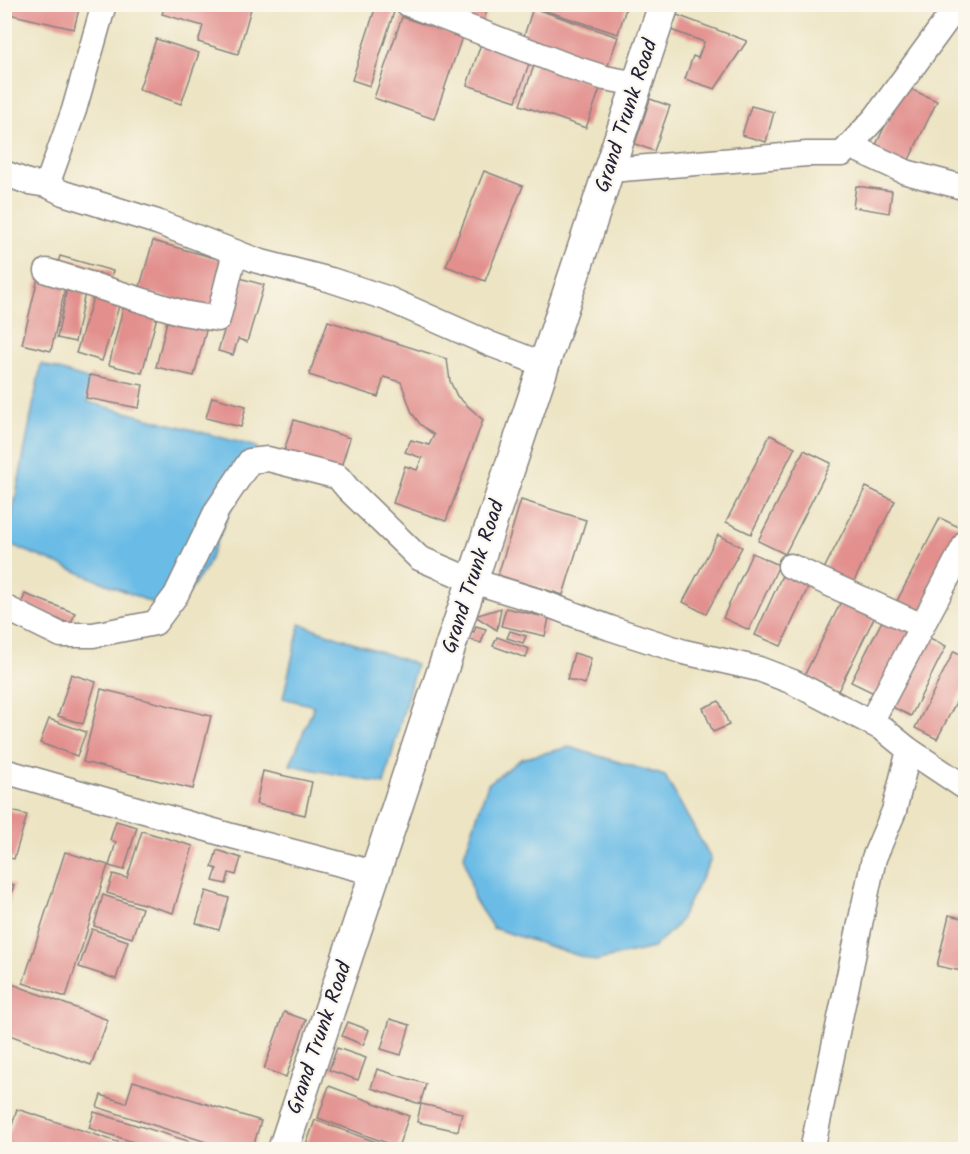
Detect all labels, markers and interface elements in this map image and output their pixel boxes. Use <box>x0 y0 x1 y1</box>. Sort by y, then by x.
street label: Grand Trunk Road <box>587 35 668 197</box>
street label: Grand Trunk Road <box>434 496 515 658</box>
street label: Grand Trunk Road <box>278 957 362 1119</box>

